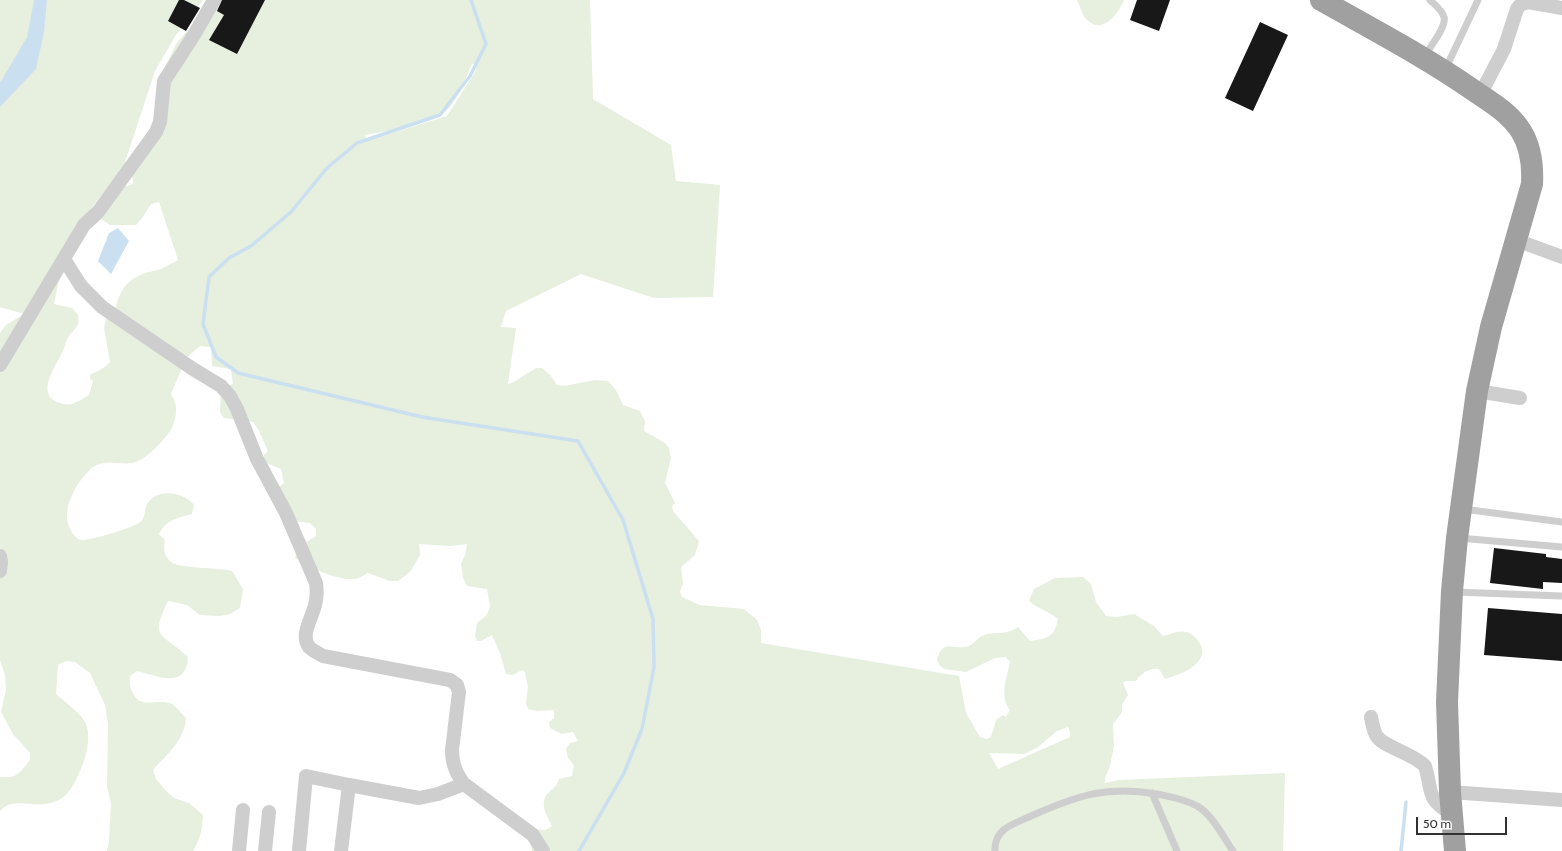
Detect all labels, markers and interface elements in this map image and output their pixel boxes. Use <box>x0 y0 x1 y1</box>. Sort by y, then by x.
scale bar <box>1418 809 1509 835</box>
text: 50 m <box>1423 816 1451 831</box>

